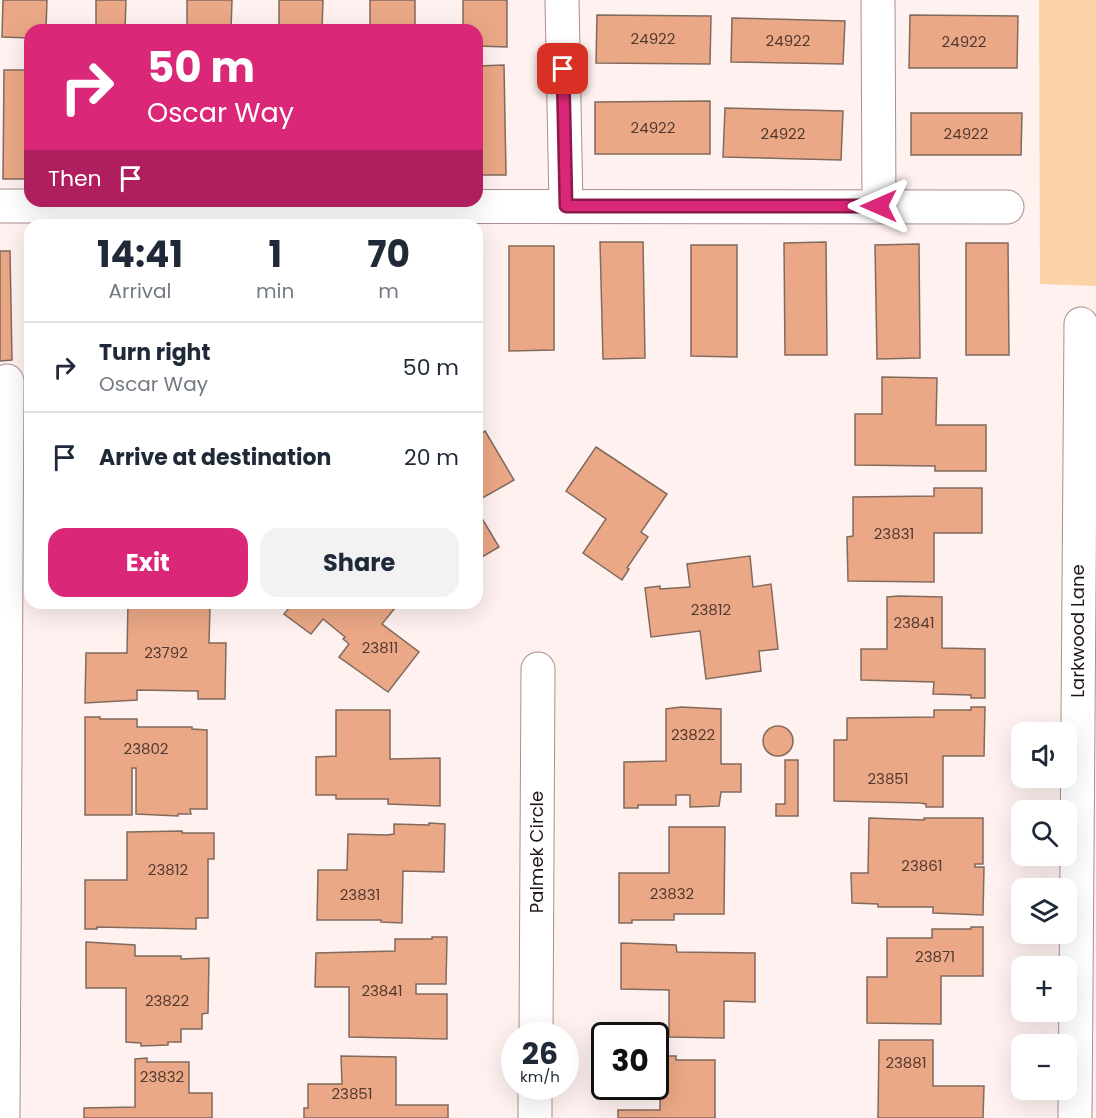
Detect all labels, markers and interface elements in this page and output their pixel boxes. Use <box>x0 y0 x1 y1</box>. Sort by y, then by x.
house number: 24922 <box>631 28 675 49</box>
house number: 24922 <box>766 30 810 51</box>
house number: 24922 <box>942 31 986 52</box>
text: 50 m <box>147 38 255 97</box>
pin <box>537 43 588 94</box>
icon: right <box>48 48 126 126</box>
icon: arrive <box>546 52 579 85</box>
text: Oscar Way <box>147 94 294 131</box>
house number: 24922 <box>631 117 675 138</box>
house number: 24922 <box>761 123 805 144</box>
house number: 24922 <box>944 123 988 144</box>
icon: arrive <box>114 162 147 195</box>
text: Then <box>48 163 102 194</box>
position arrow <box>847 174 911 238</box>
text: 14:41 <box>97 229 183 280</box>
text: 1 <box>268 229 282 280</box>
text: 70 <box>367 229 410 280</box>
text: Arrival <box>109 277 171 305</box>
text: min <box>256 277 294 305</box>
text: m <box>378 277 399 305</box>
text: Turn right <box>99 337 210 368</box>
icon: right <box>48 351 81 384</box>
text: 50 m <box>403 352 459 383</box>
text: Oscar Way <box>99 370 208 398</box>
icon: arrive <box>48 441 81 474</box>
text: Arrive at destination <box>99 442 331 473</box>
text: 20 m <box>404 442 459 473</box>
house number: 23831 <box>874 523 914 544</box>
button: Exit <box>48 528 248 597</box>
button: Share <box>260 528 459 597</box>
street label: Larkwood Lane <box>1065 564 1090 698</box>
house number: 23812 <box>691 599 731 620</box>
house number: 23841 <box>893 612 935 633</box>
house number: 23811 <box>362 637 398 658</box>
house number: 23792 <box>144 642 188 663</box>
map controls <box>1011 722 1077 1100</box>
button: sound <box>1011 722 1077 788</box>
house number: 23822 <box>671 724 715 745</box>
house number: 23802 <box>124 738 168 759</box>
house number: 23851 <box>867 768 909 789</box>
street label: Palmek Circle <box>524 791 549 913</box>
button: search <box>1011 800 1077 866</box>
house number: 23861 <box>901 855 943 876</box>
house number: 23812 <box>148 859 188 880</box>
button: layers <box>1011 878 1077 944</box>
house number: 23832 <box>650 883 694 904</box>
house number: 23831 <box>340 884 380 905</box>
house number: 23871 <box>915 946 955 967</box>
button: + <box>1011 956 1077 1022</box>
house number: 23841 <box>361 980 403 1001</box>
house number: 23822 <box>145 990 189 1011</box>
speed limit sign: 30 <box>591 1022 669 1100</box>
text: 26 <box>522 1032 558 1075</box>
button: − <box>1011 1034 1077 1100</box>
house number: 23881 <box>885 1052 927 1073</box>
house number: 23832 <box>140 1066 184 1087</box>
text: km/h <box>520 1066 560 1087</box>
house number: 23851 <box>331 1083 373 1104</box>

